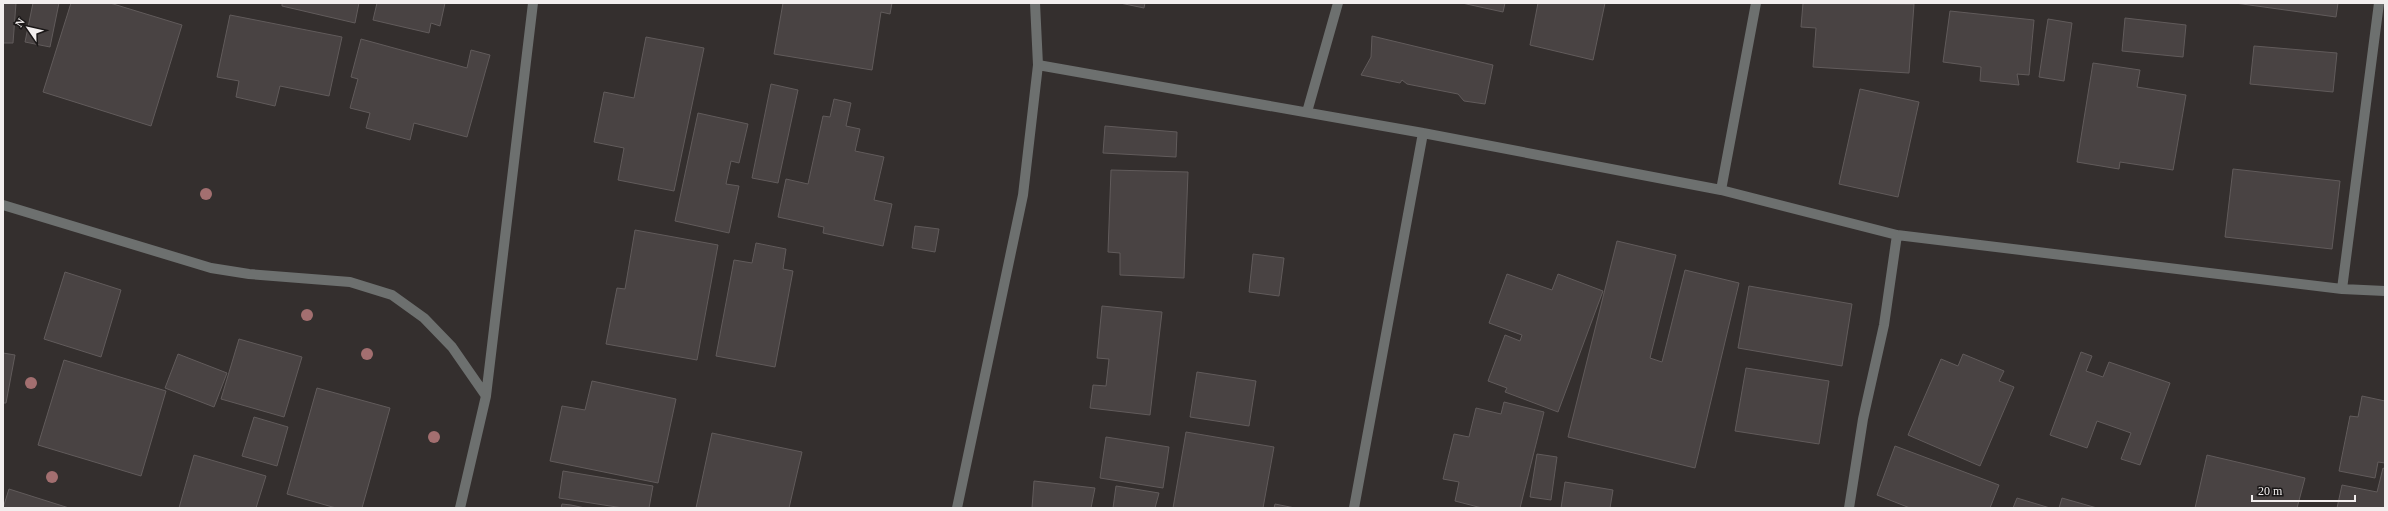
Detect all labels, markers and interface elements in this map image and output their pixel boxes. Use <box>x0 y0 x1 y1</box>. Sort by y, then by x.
north arrow <box>8 8 48 48</box>
text: N <box>13 16 27 29</box>
scale bar <box>2252 477 2355 503</box>
text: 20 m <box>2258 484 2283 498</box>

